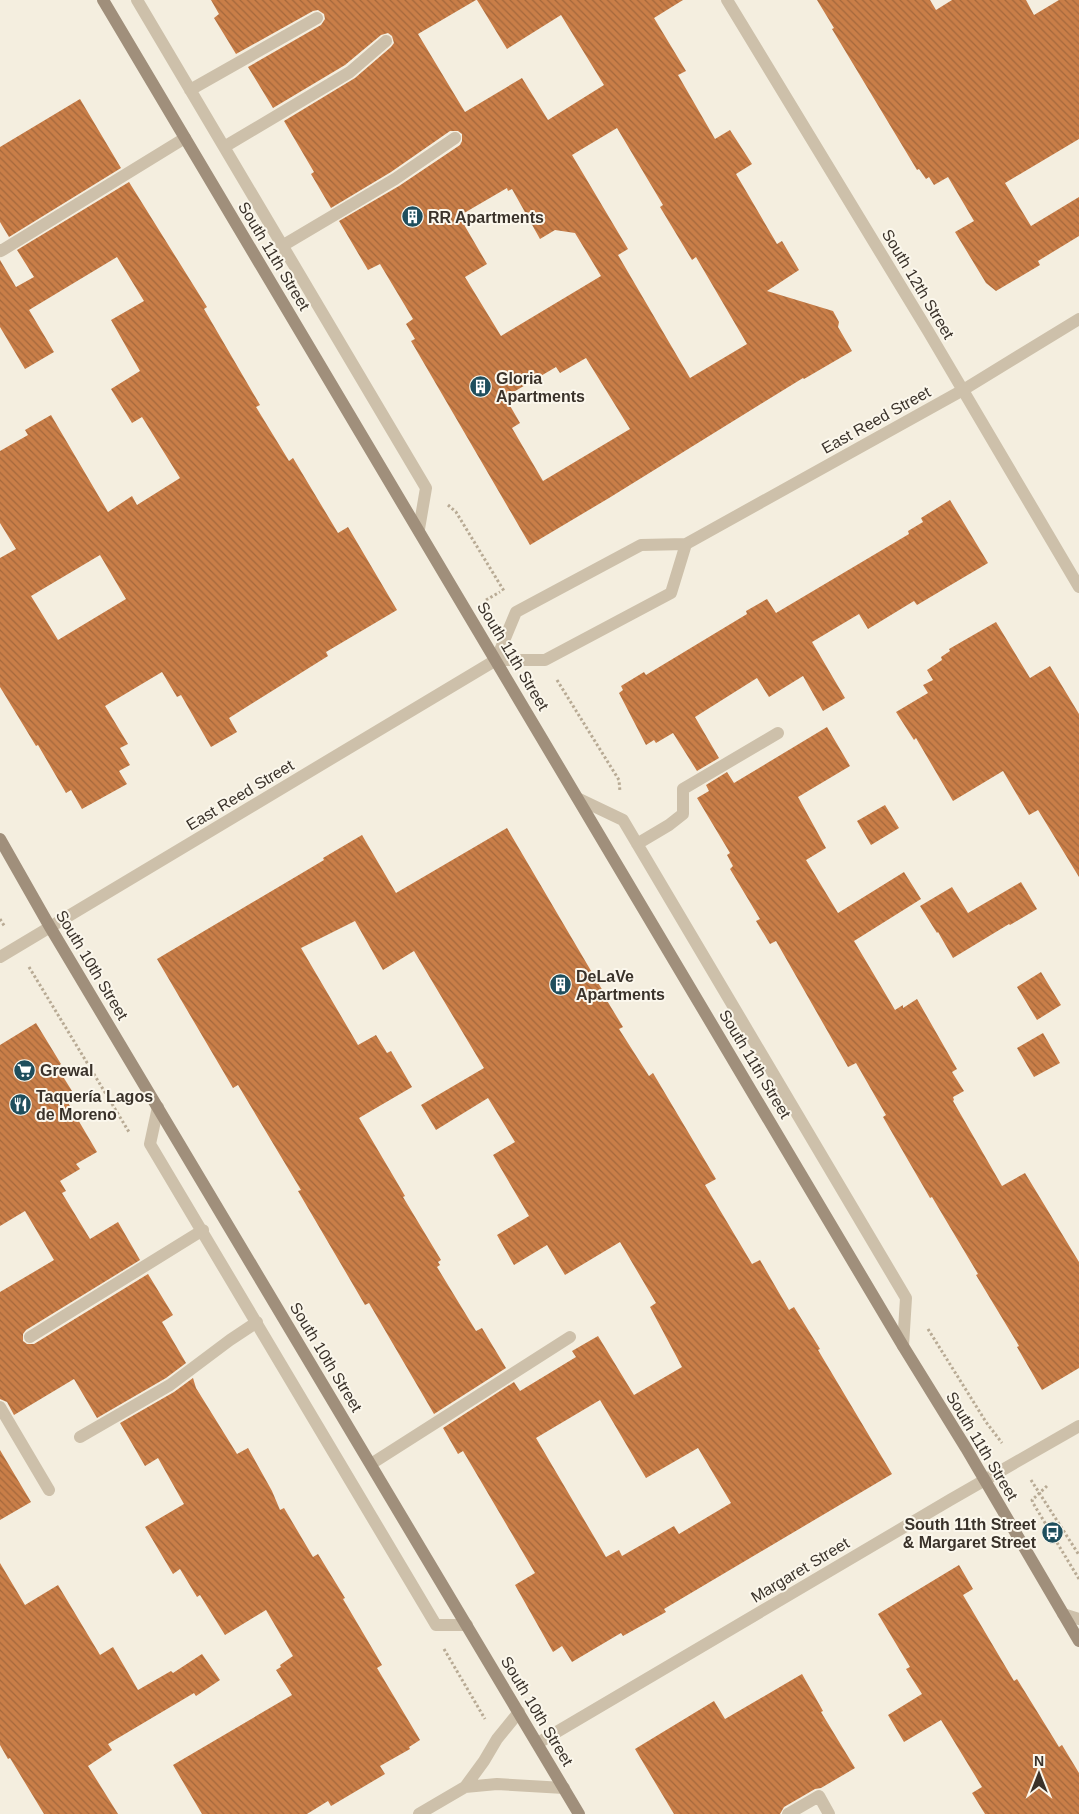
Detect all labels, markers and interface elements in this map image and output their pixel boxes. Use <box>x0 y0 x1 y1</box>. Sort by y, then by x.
street label: South 11th Street <box>235 199 313 314</box>
building icon: RR Apartments <box>400 205 424 229</box>
place label: RR Apartments <box>428 209 544 226</box>
street label: South 12th Street <box>879 226 958 342</box>
place label: Gloria Apartments <box>496 370 585 405</box>
building icon: Gloria Apartments <box>468 375 492 399</box>
street label: East Reed Street <box>819 383 934 457</box>
street label: South 11th Street <box>474 599 552 714</box>
street label: East Reed Street <box>183 756 297 834</box>
street label: South 10th Street <box>53 907 132 1023</box>
place label: DeLaVe Apartments <box>576 968 665 1003</box>
building icon: DeLaVe Apartments <box>548 973 572 997</box>
street label: South 11th Street <box>716 1007 794 1122</box>
supermarket icon: Grewal <box>12 1058 36 1082</box>
place label: Grewal <box>40 1062 93 1079</box>
place label: Taquería Lagos de Moreno <box>36 1088 153 1123</box>
restaurant icon: Taquería Lagos de Moreno <box>8 1093 32 1117</box>
street label: South 10th Street <box>287 1299 366 1415</box>
street label: South 11th Street <box>943 1389 1021 1504</box>
place label: South 11th Street & Margaret Street <box>903 1516 1037 1551</box>
bus stop icon: South 11th Street & Margaret Street <box>1040 1521 1064 1545</box>
street label: Margaret Street <box>748 1534 852 1606</box>
street label: South 10th Street <box>498 1653 577 1769</box>
north arrow <box>1014 1749 1064 1799</box>
text: N <box>1034 1753 1044 1769</box>

